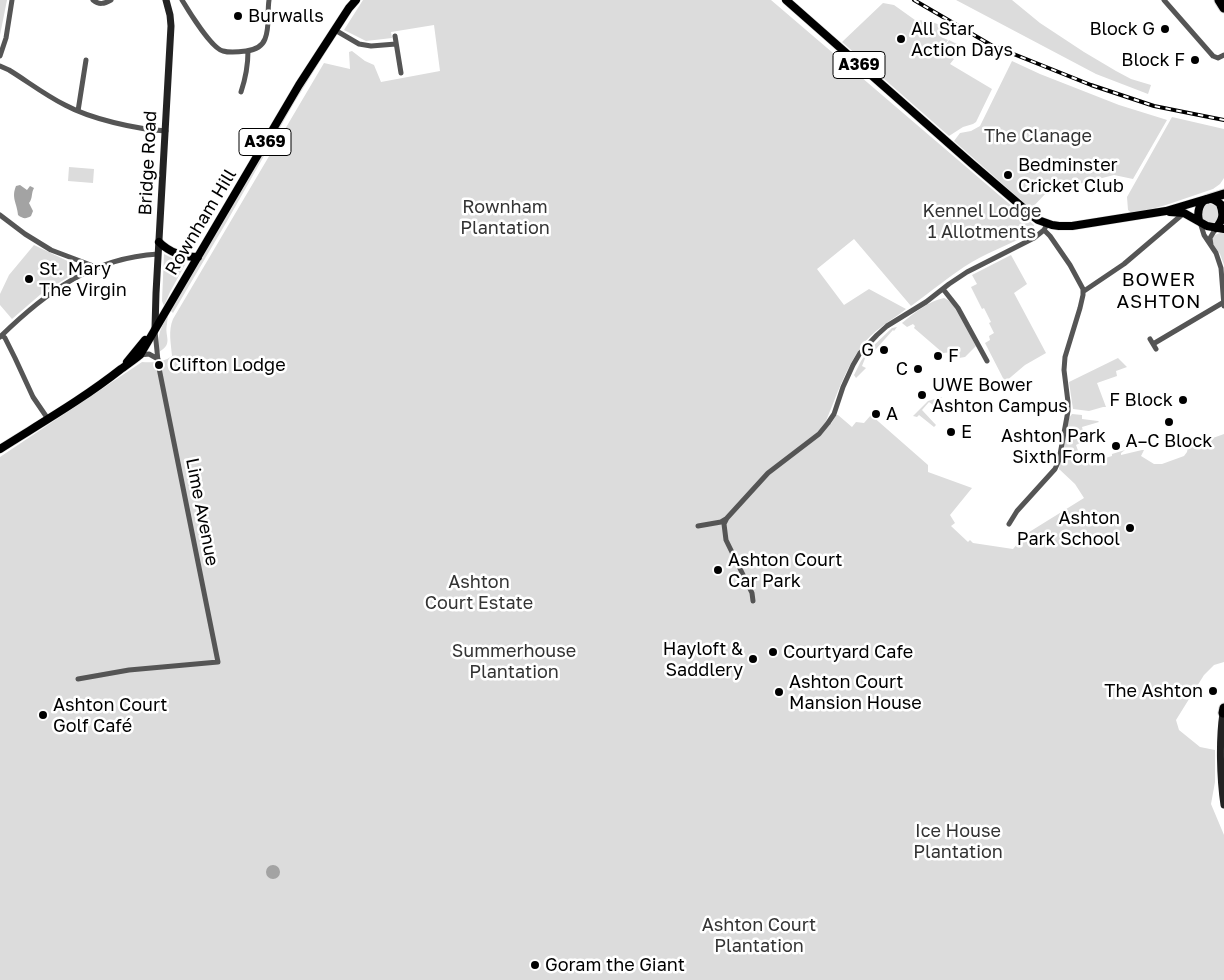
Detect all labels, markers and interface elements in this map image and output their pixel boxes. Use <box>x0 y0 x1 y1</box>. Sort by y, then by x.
place label: Burwalls <box>248 5 324 27</box>
marker: Burwalls <box>232 10 244 22</box>
place label: All Star Action Days <box>911 18 1013 60</box>
place label: Block G <box>1089 18 1155 40</box>
marker: Block G <box>1159 23 1171 35</box>
marker: All Star Action Days <box>895 33 907 45</box>
place label: Block F <box>1121 49 1185 71</box>
road number: A369 <box>833 52 885 78</box>
marker: Block F <box>1189 54 1201 66</box>
street label: Bridge Road <box>134 110 162 216</box>
park label: The Clanage <box>984 125 1092 147</box>
road number: A369 <box>239 128 291 156</box>
place label: Bedminster Cricket Club <box>1018 154 1124 196</box>
street label: Rownham Hill <box>161 165 241 279</box>
marker: Bedminster Cricket Club <box>1002 169 1014 181</box>
park label: Rownham Plantation <box>460 196 550 238</box>
park label: Kennel Lodge 1 Allotments <box>923 200 1041 242</box>
place label: St. Mary The Virgin <box>39 258 127 300</box>
district label: BOWER ASHTON <box>1116 269 1202 313</box>
marker: St. Mary The Virgin <box>23 273 35 285</box>
place label: G <box>861 339 874 361</box>
marker: G <box>878 344 890 356</box>
place label: F <box>948 345 959 367</box>
marker: F <box>932 350 944 362</box>
place label: Clifton Lodge <box>169 354 286 376</box>
place label: C <box>896 358 908 380</box>
marker: Clifton Lodge <box>153 359 165 371</box>
marker: C <box>912 363 924 375</box>
place label: UWE Bower Ashton Campus <box>932 374 1068 416</box>
marker: UWE Bower Ashton Campus <box>916 389 928 401</box>
place label: F Block <box>1109 389 1173 411</box>
marker: F Block <box>1177 394 1189 406</box>
place label: A <box>886 403 898 425</box>
marker: A <box>870 408 882 420</box>
marker: A–C Block <box>1163 416 1175 428</box>
place label: E <box>961 421 972 443</box>
place label: Ashton Park Sixth Form <box>1001 425 1106 468</box>
marker: E <box>945 426 957 438</box>
place label: A–C Block <box>1126 430 1212 452</box>
marker: Ashton Park Sixth Form <box>1110 440 1122 452</box>
street label: Lime Avenue <box>181 456 223 568</box>
place label: Ashton Park School <box>1017 507 1120 550</box>
marker: Ashton Park School <box>1124 522 1136 534</box>
place label: Ashton Court Car Park <box>728 549 842 592</box>
marker: Ashton Court Car Park <box>712 564 724 576</box>
park label: Ashton Court Estate <box>425 571 533 614</box>
place label: Hayloft & Saddlery <box>663 638 743 681</box>
park label: Summerhouse Plantation <box>452 640 576 682</box>
place label: Courtyard Cafe <box>783 641 913 663</box>
marker: Courtyard Cafe <box>767 646 779 658</box>
marker: Hayloft & Saddlery <box>747 653 759 665</box>
place label: Ashton Court Mansion House <box>789 671 922 714</box>
place label: The Ashton <box>1104 680 1203 702</box>
marker: The Ashton <box>1207 685 1219 697</box>
marker: Ashton Court Mansion House <box>773 686 785 698</box>
place label: Ashton Court Golf Café <box>53 694 167 736</box>
marker: Ashton Court Golf Café <box>37 709 49 721</box>
park label: Ice House Plantation <box>913 820 1003 862</box>
park label: Ashton Court Plantation <box>702 914 816 956</box>
place label: Goram the Giant <box>545 954 685 976</box>
marker: Goram the Giant <box>529 959 541 971</box>

